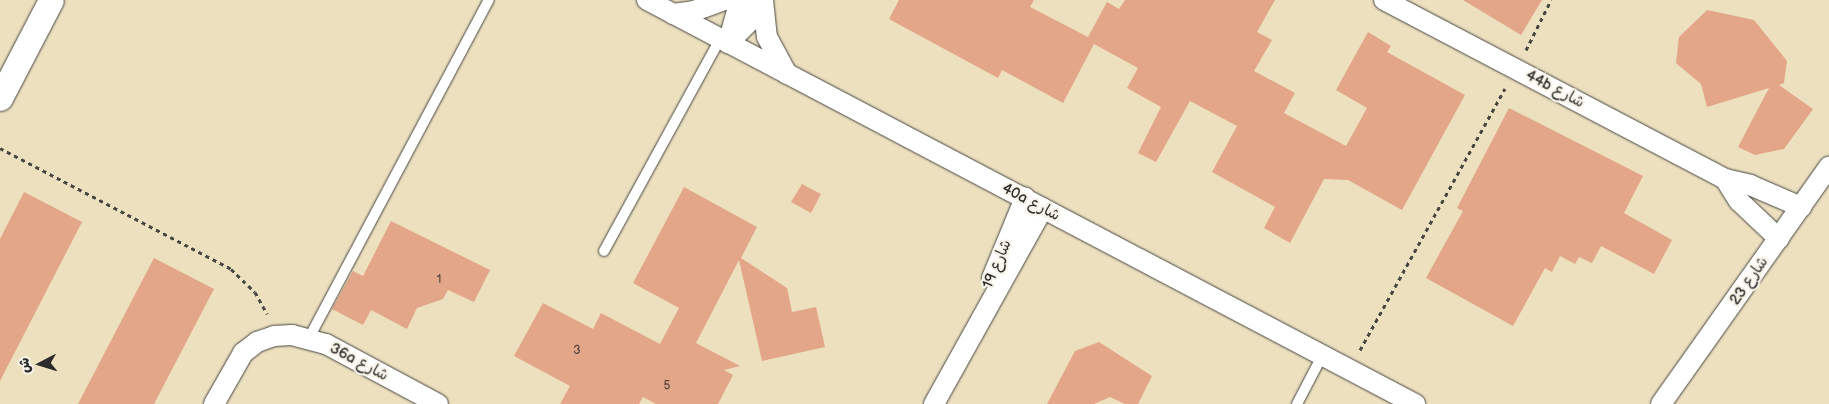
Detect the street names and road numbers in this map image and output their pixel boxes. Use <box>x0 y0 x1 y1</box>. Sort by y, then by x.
street label: 44b شارع <box>1523 66 1587 112</box>
street label: 40a شارع <box>999 179 1063 225</box>
street label: شارع 19 <box>979 237 1015 291</box>
street label: شارع 23 <box>1726 254 1772 308</box>
street label: 36a شارع <box>327 339 391 385</box>

